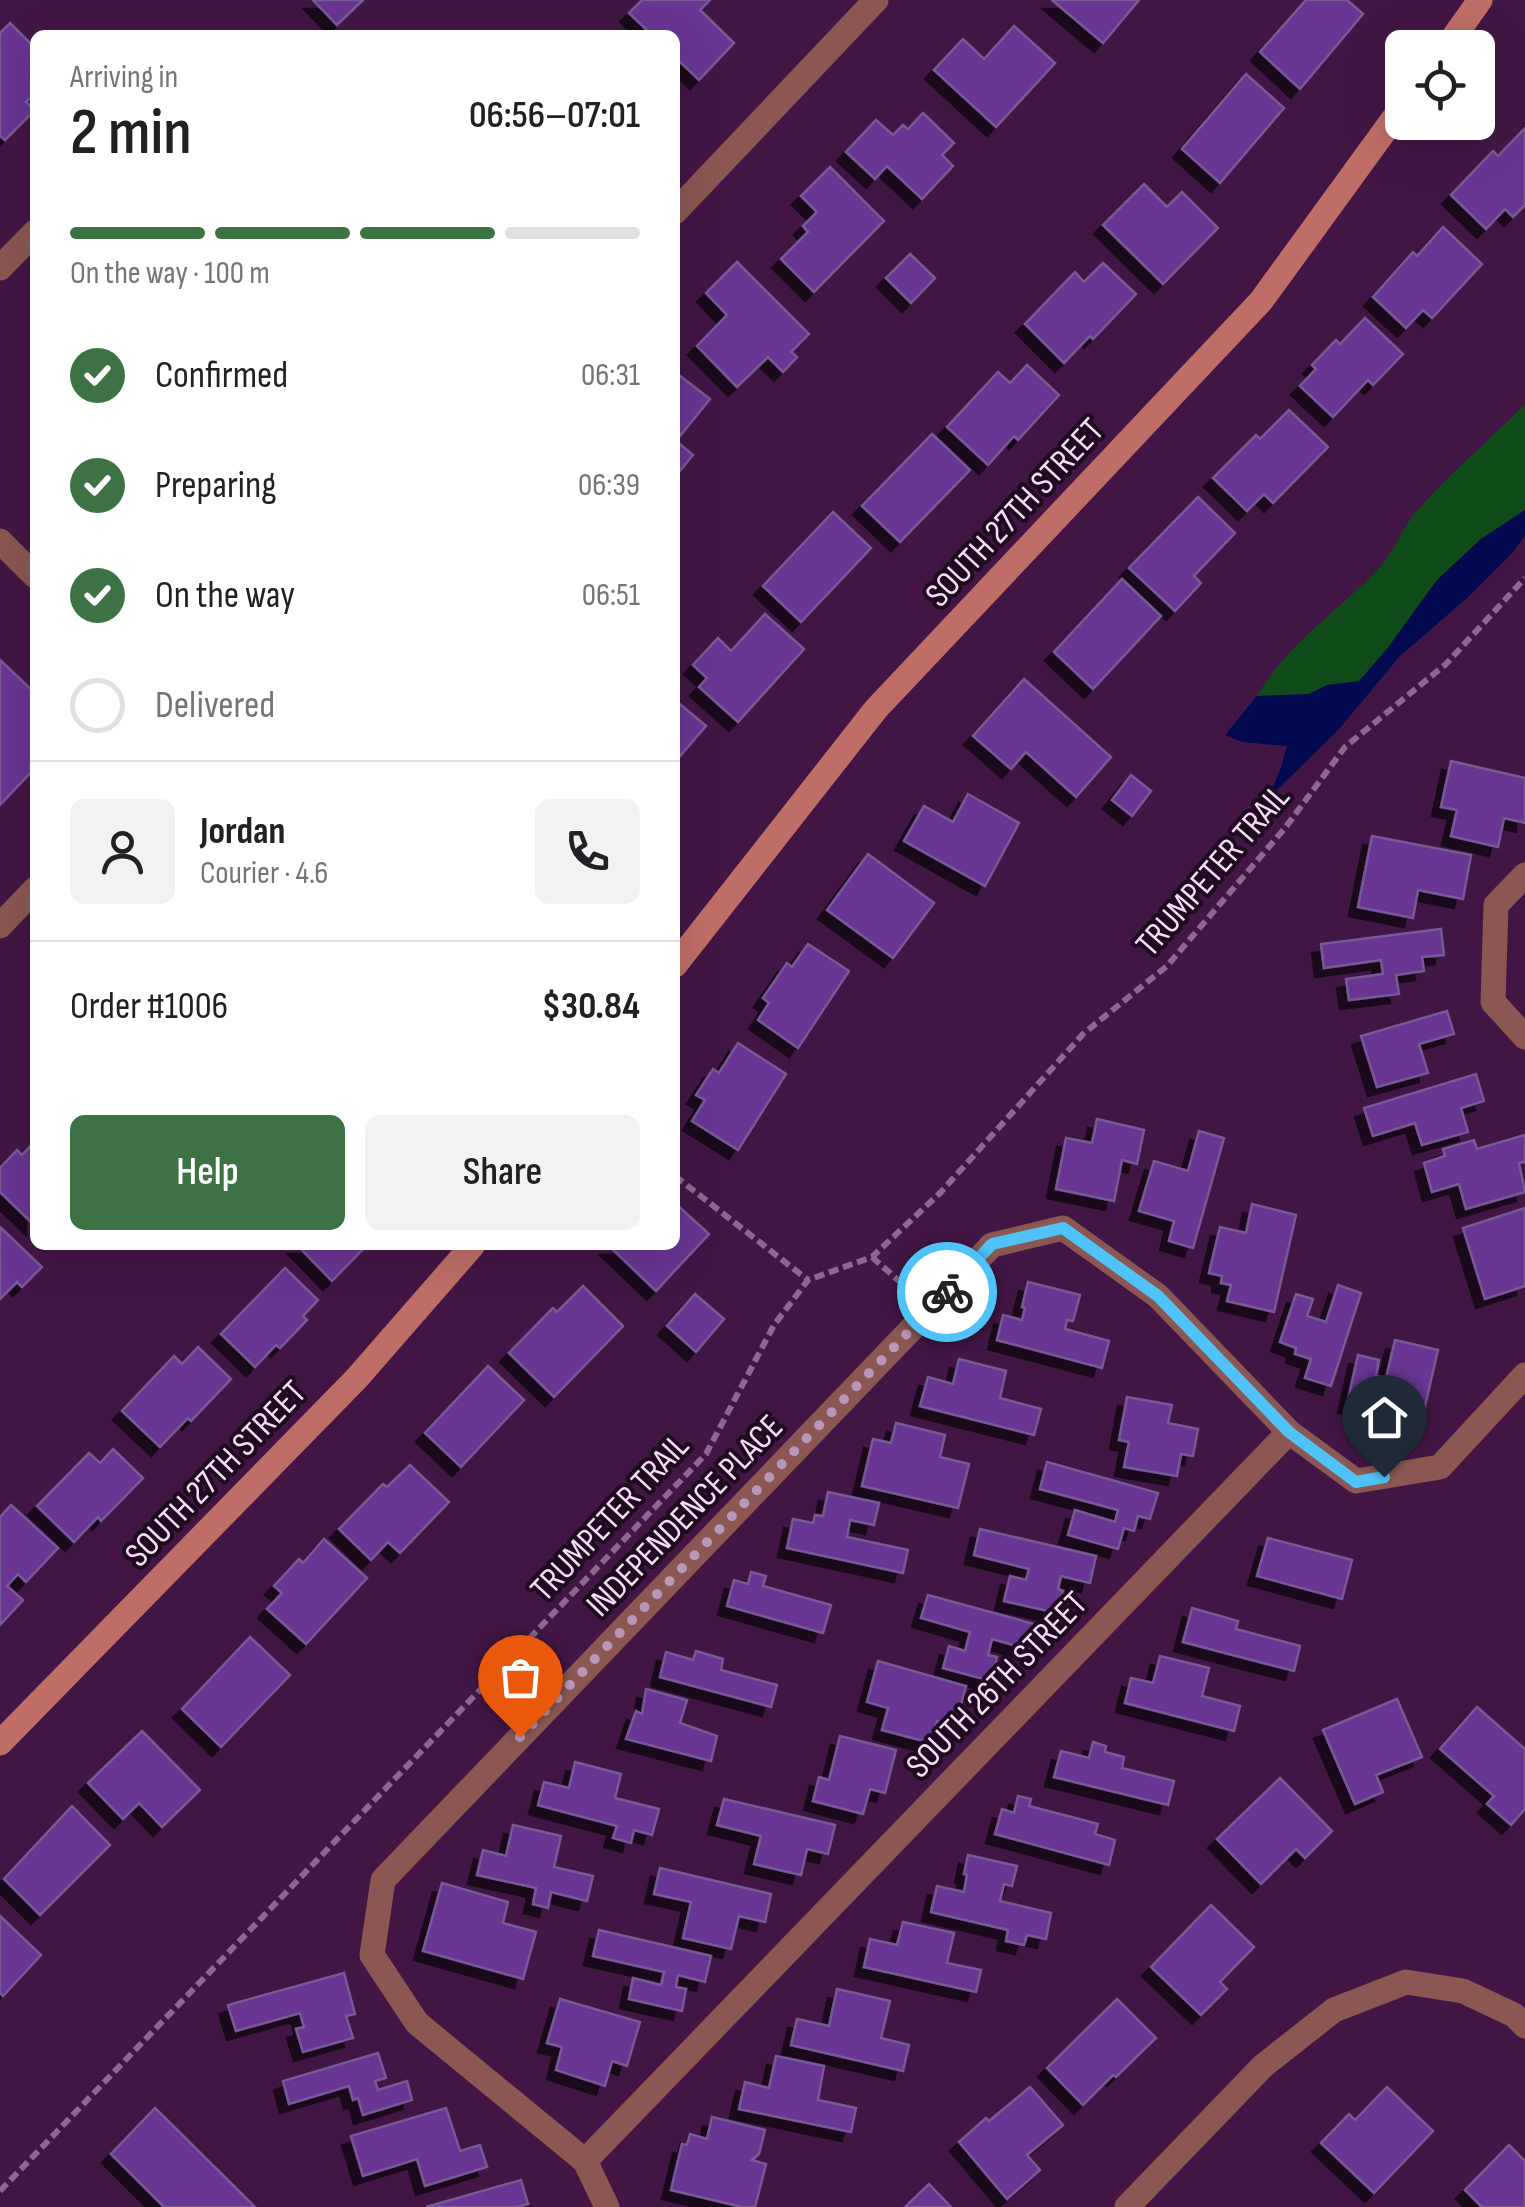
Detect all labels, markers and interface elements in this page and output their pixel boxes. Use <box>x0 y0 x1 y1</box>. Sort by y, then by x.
map controls <box>1385 30 1495 140</box>
button: locate <box>1385 30 1495 140</box>
text: Arriving in <box>70 58 178 97</box>
text: 06:56–07:01 <box>469 93 640 138</box>
text: 2 min <box>70 95 192 173</box>
text: On the way · 100 m <box>70 254 270 293</box>
icon: check <box>70 348 125 403</box>
text: Confirmed <box>155 353 288 398</box>
text: 06:31 <box>581 356 640 395</box>
street label: SOUTH 27TH STREET <box>917 410 1113 616</box>
icon: check <box>70 458 125 513</box>
text: Preparing <box>155 463 276 508</box>
text: 06:39 <box>578 466 640 505</box>
icon: check <box>70 568 125 623</box>
text: On the way <box>155 573 295 618</box>
text: 06:51 <box>582 576 640 615</box>
text: Delivered <box>155 683 275 728</box>
street label: TRUMPETER TRAIL <box>1127 776 1299 965</box>
button: person <box>70 799 175 904</box>
button: phone <box>535 799 640 904</box>
text: Jordan <box>200 809 285 854</box>
text: Courier · 4.6 <box>200 854 328 893</box>
text: Order #1006 <box>70 984 228 1029</box>
text: $30.84 <box>542 984 640 1029</box>
button: Help <box>70 1115 345 1230</box>
button: Share <box>365 1115 640 1230</box>
courier <box>897 1242 997 1342</box>
icon: bike <box>920 1265 975 1320</box>
street label: SOUTH 27TH STREET <box>116 1372 316 1576</box>
pin <box>1342 1375 1427 1478</box>
icon: home <box>1357 1390 1412 1445</box>
street label: INDEPENDENCE PLACE <box>578 1406 792 1626</box>
street label: TRUMPETER TRAIL <box>522 1425 698 1611</box>
street label: SOUTH 26TH STREET <box>897 1583 1097 1787</box>
pin <box>478 1635 563 1738</box>
icon: bag <box>493 1650 548 1705</box>

